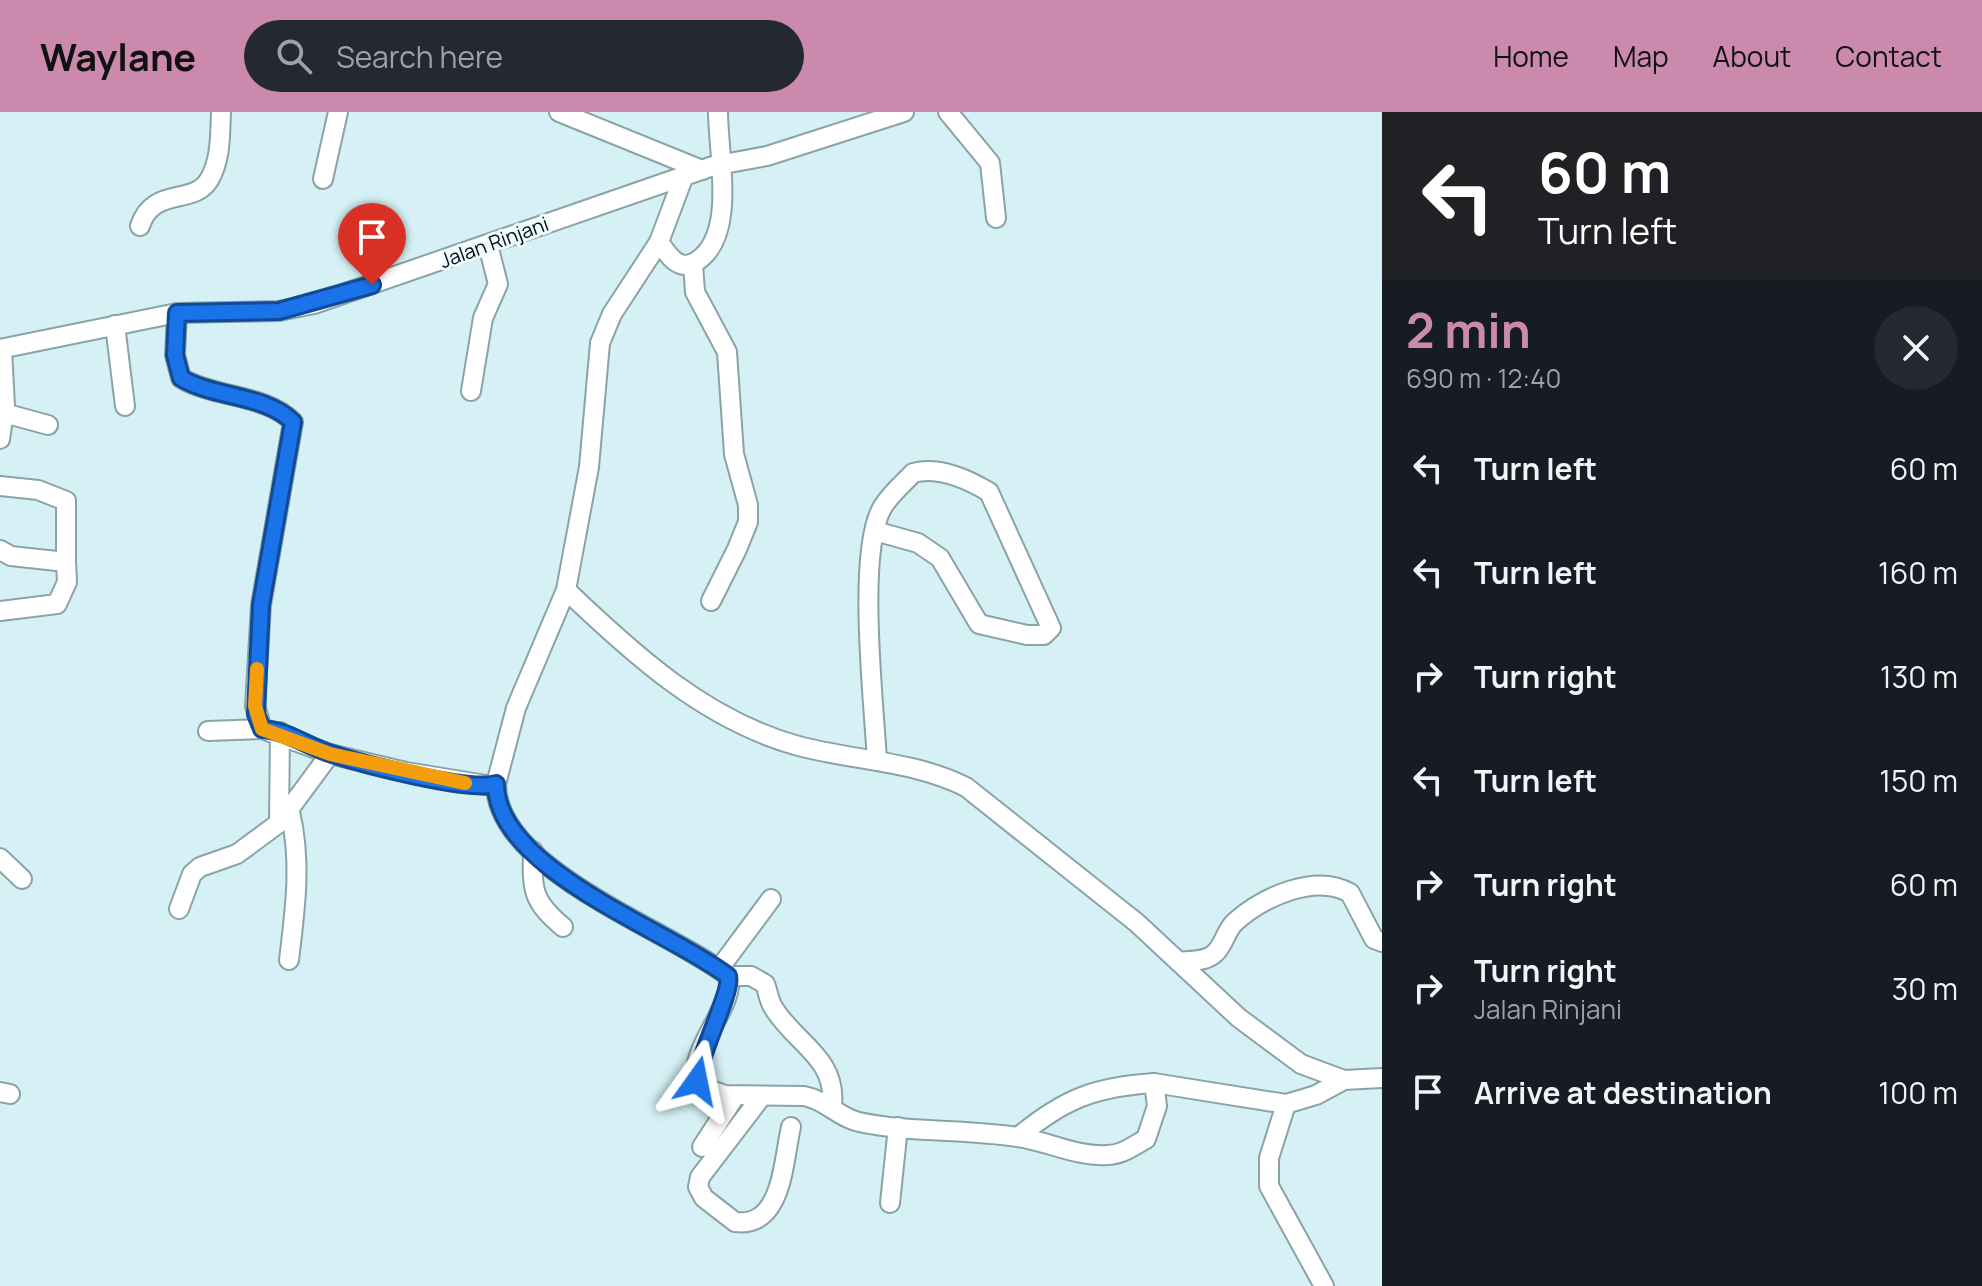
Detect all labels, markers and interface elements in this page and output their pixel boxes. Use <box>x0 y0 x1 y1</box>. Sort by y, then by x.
search box <box>244 20 804 92</box>
text: Waylane <box>40 30 196 82</box>
icon: search <box>272 34 316 78</box>
text: Search here <box>336 36 503 77</box>
text: Home <box>1493 37 1569 75</box>
text: Map <box>1613 37 1669 75</box>
text: About <box>1713 37 1791 75</box>
text: Contact <box>1835 37 1942 75</box>
text: 60 m <box>1538 133 1671 210</box>
icon: left <box>1406 144 1510 248</box>
pin <box>338 203 406 285</box>
text: Turn left <box>1538 206 1677 255</box>
street label: Jalan Rinjani <box>436 210 552 274</box>
icon: arrive <box>350 215 394 259</box>
text: 2 min <box>1406 297 1531 362</box>
button: close <box>1874 306 1958 390</box>
text: 690 m · 12:40 <box>1406 360 1561 396</box>
icon: left <box>1406 446 1450 490</box>
text: Turn left <box>1474 448 1597 489</box>
text: 60 m <box>1890 448 1958 489</box>
icon: left <box>1406 550 1450 594</box>
text: Turn left <box>1474 552 1597 593</box>
text: 160 m <box>1878 552 1958 593</box>
icon: right <box>1406 654 1450 698</box>
text: Turn right <box>1474 656 1617 697</box>
text: 130 m <box>1880 656 1958 697</box>
icon: left <box>1406 758 1450 802</box>
text: Turn left <box>1474 760 1597 801</box>
text: 150 m <box>1879 760 1958 801</box>
icon: right <box>1406 862 1450 906</box>
text: Turn right <box>1474 864 1617 905</box>
text: 60 m <box>1890 864 1958 905</box>
text: Turn right <box>1474 950 1617 991</box>
icon: right <box>1406 966 1450 1010</box>
text: 30 m <box>1892 968 1958 1009</box>
text: Jalan Rinjani <box>1474 991 1622 1027</box>
position arrow <box>655 1039 739 1123</box>
icon: arrive <box>1406 1070 1450 1114</box>
text: Arrive at destination <box>1474 1072 1772 1113</box>
text: 100 m <box>1878 1072 1958 1113</box>

